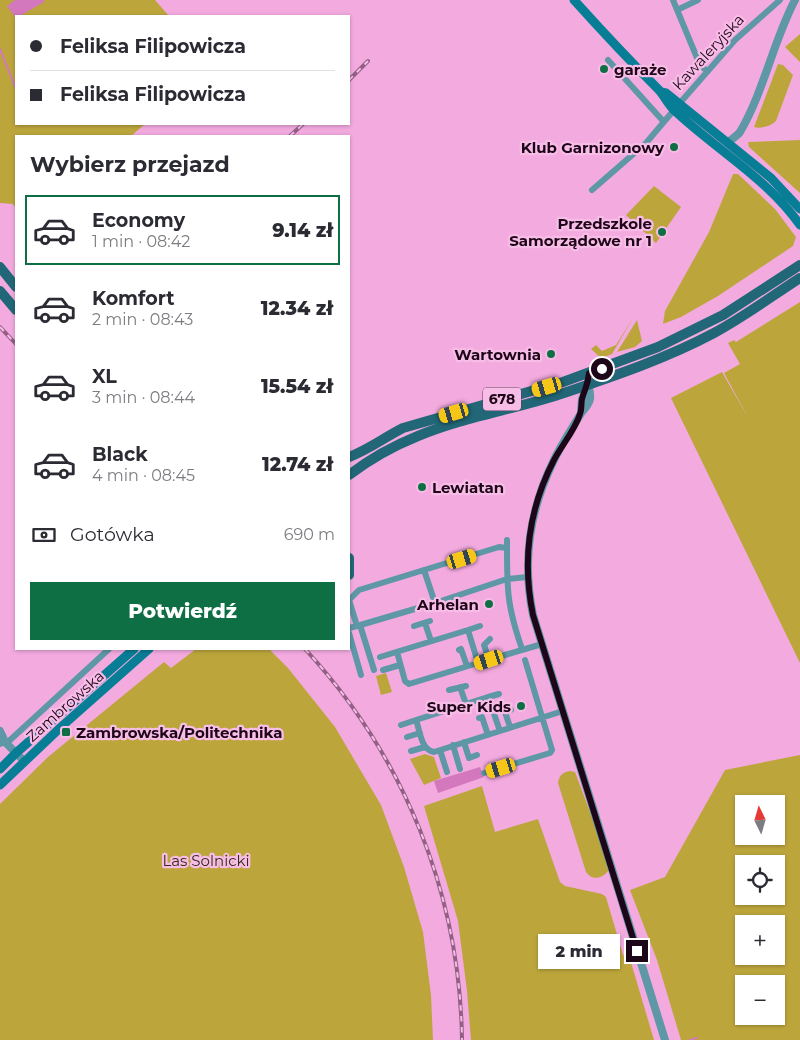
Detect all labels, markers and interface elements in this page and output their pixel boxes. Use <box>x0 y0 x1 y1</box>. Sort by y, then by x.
street label: Kawaleryjska <box>668 10 748 94</box>
text: Feliksa Filipowicza <box>60 35 246 58</box>
place label: garaże <box>614 60 666 79</box>
marker: garaże <box>598 63 610 75</box>
text: Feliksa Filipowicza <box>60 83 246 106</box>
place label: Klub Garnizonowy <box>521 138 665 157</box>
marker: Klub Garnizonowy <box>668 141 680 153</box>
text: Wybierz przejazd <box>30 151 230 178</box>
icon: car <box>32 208 77 253</box>
text: Economy <box>92 209 185 232</box>
place label: Przedszkole Samorządowe nr 1 <box>509 214 652 250</box>
text: 9.14 zł <box>272 219 333 242</box>
marker: Przedszkole Samorządowe nr 1 <box>656 226 668 238</box>
text: 1 min · 08:42 <box>92 232 190 251</box>
icon: car <box>32 286 77 331</box>
text: Komfort <box>92 287 174 310</box>
text: 12.34 zł <box>261 297 333 320</box>
text: 2 min · 08:43 <box>92 310 193 329</box>
place label: Wartownia <box>454 345 541 364</box>
marker: Wartownia <box>545 348 557 360</box>
route start <box>591 358 613 380</box>
icon: car <box>32 364 77 409</box>
text: XL <box>92 365 117 388</box>
text: 15.54 zł <box>261 375 333 398</box>
car <box>530 376 563 398</box>
text: 3 min · 08:44 <box>92 388 195 407</box>
road number: 678 <box>483 388 521 410</box>
car <box>437 402 470 424</box>
icon: car <box>32 442 77 487</box>
text: Black <box>92 443 148 466</box>
text: 12.74 zł <box>262 453 333 476</box>
text: 4 min · 08:45 <box>92 466 195 485</box>
place label: Lewiatan <box>432 478 504 497</box>
marker: Lewiatan <box>416 481 428 493</box>
icon: cash <box>30 521 58 549</box>
text: Gotówka <box>70 523 155 546</box>
text: 690 m <box>284 525 335 544</box>
car <box>445 547 478 571</box>
button: Potwierdź <box>30 582 335 640</box>
place label: Arhelan <box>416 595 479 614</box>
marker: Arhelan <box>483 598 495 610</box>
car <box>472 648 505 672</box>
street label: Zambrowska <box>22 666 108 746</box>
place label: Super Kids <box>427 697 511 716</box>
marker: Super Kids <box>515 700 527 712</box>
place label: Zambrowska/Politechnika <box>76 723 282 742</box>
marker: Zambrowska/Politechnika <box>60 726 72 738</box>
car <box>484 756 517 780</box>
north arrow <box>735 795 785 845</box>
map controls <box>735 795 785 1025</box>
park label: Las Solnicki <box>162 851 250 870</box>
button: locate <box>735 855 785 905</box>
button: + <box>735 915 785 965</box>
callout: 2 min <box>537 934 620 968</box>
route end <box>626 940 648 962</box>
text: 2 min <box>555 942 603 961</box>
button: − <box>735 975 785 1025</box>

